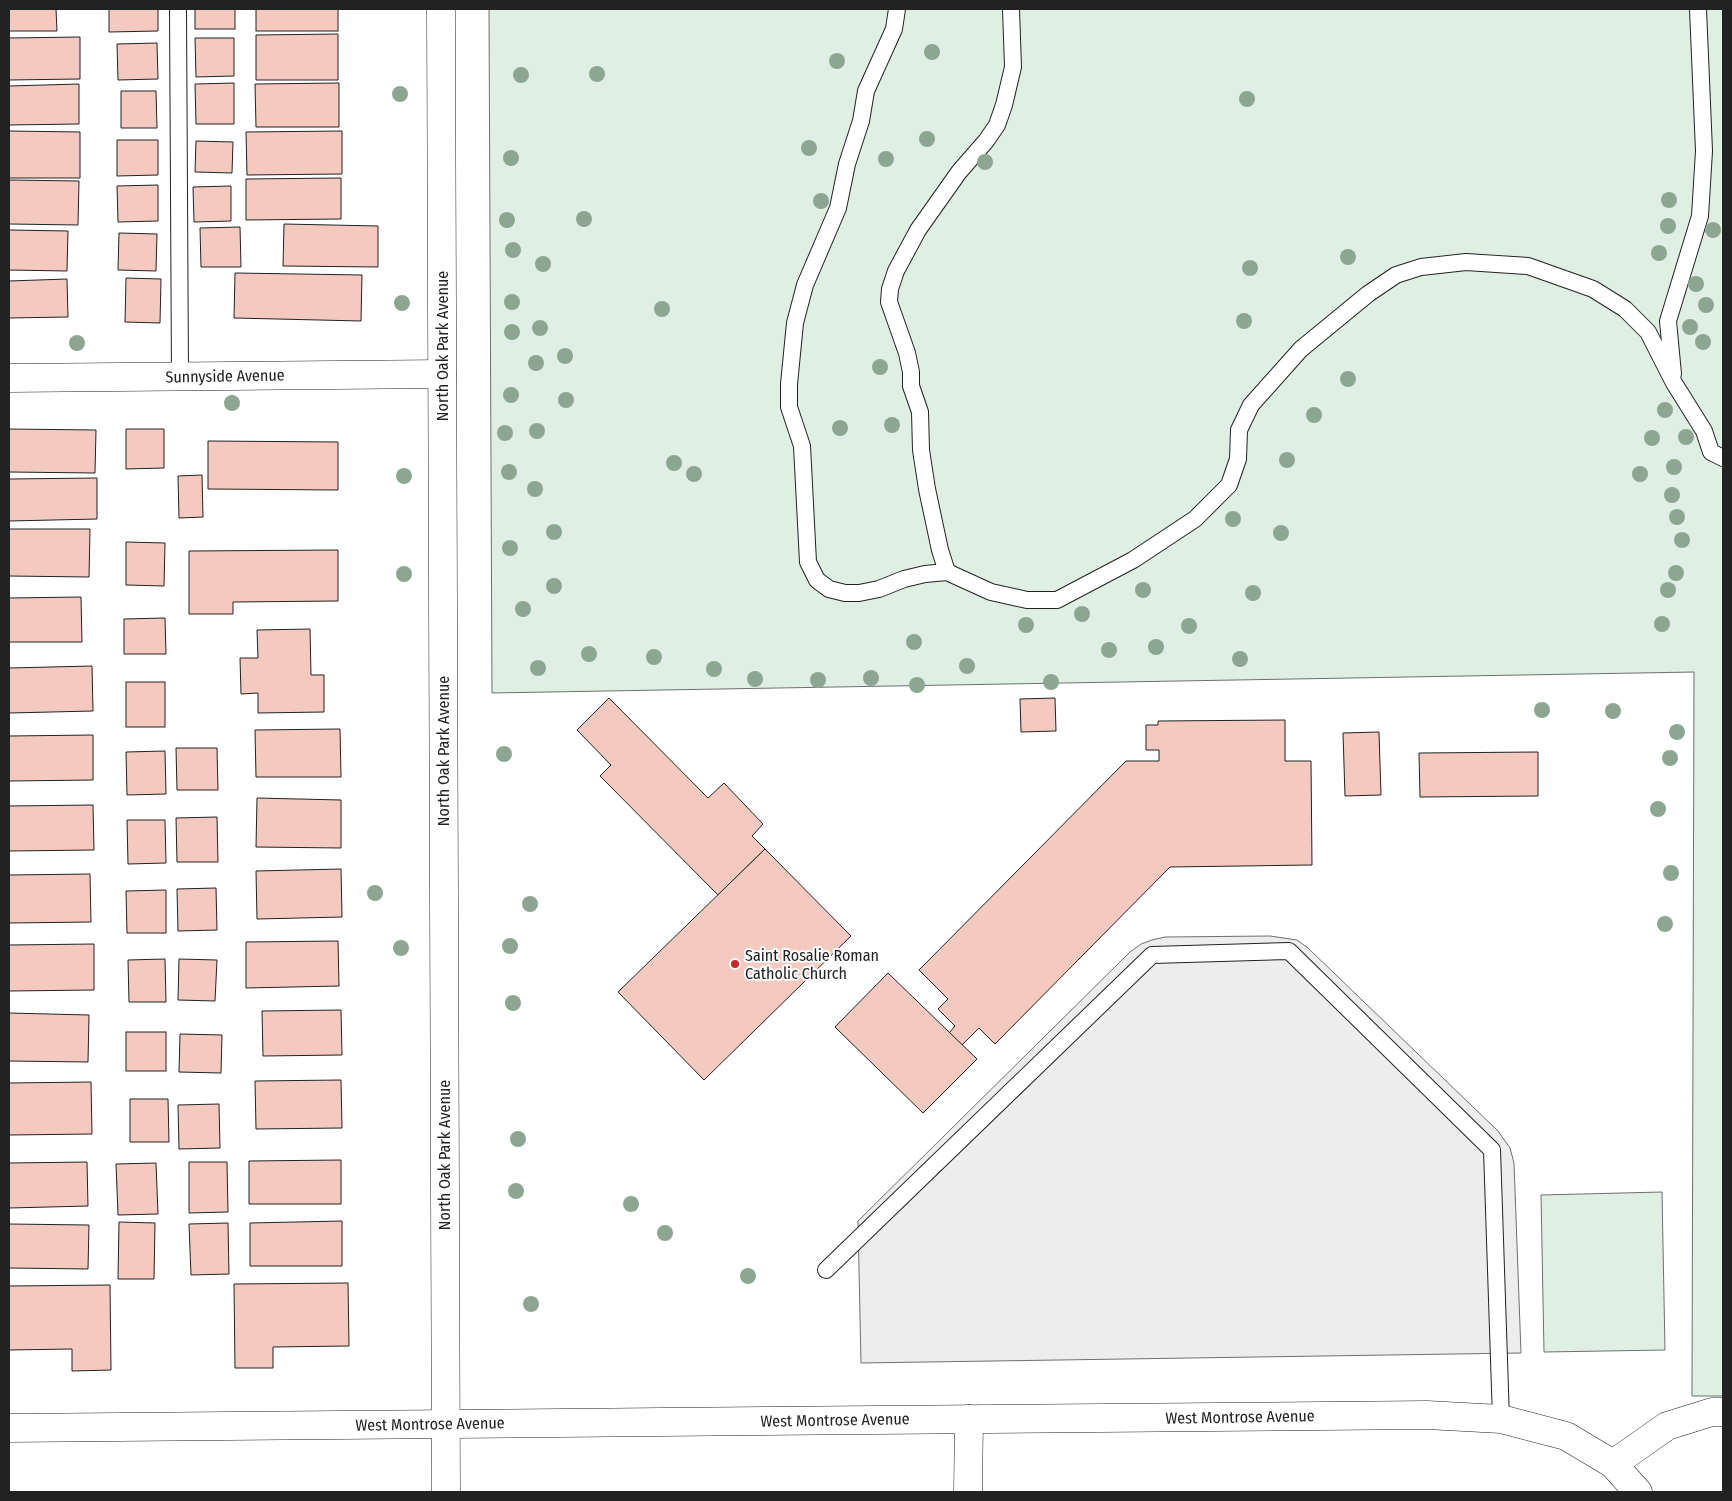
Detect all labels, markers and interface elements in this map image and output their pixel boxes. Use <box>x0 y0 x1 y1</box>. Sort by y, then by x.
street label: North Oak Park Avenue <box>433 271 452 421</box>
street label: Sunnyside Avenue <box>165 365 285 387</box>
street label: North Oak Park Avenue <box>434 676 453 826</box>
place label: Saint Rosalie Roman Catholic Church <box>745 946 879 983</box>
marker: Saint Rosalie Roman Catholic Church <box>729 958 741 970</box>
street label: North Oak Park Avenue <box>435 1080 454 1230</box>
street label: West Montrose Avenue <box>1165 1406 1315 1428</box>
street label: West Montrose Avenue <box>760 1409 910 1431</box>
street label: West Montrose Avenue <box>355 1413 505 1435</box>

